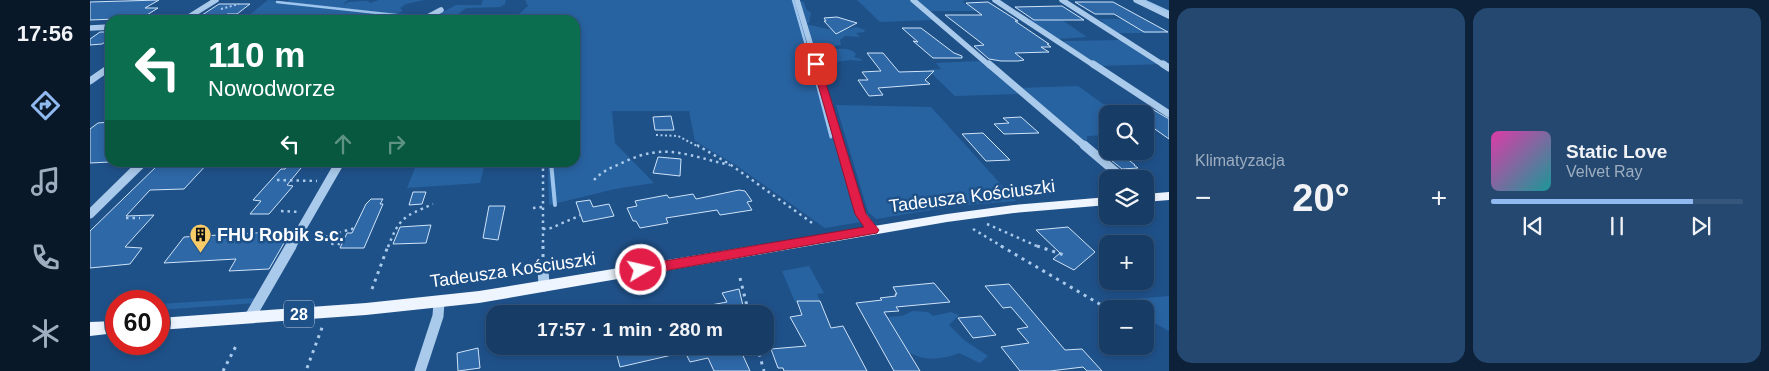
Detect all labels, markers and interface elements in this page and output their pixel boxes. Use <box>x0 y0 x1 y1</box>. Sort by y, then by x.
text: 17:56 <box>17 21 73 46</box>
icon: left <box>125 35 190 100</box>
text: 110 m <box>208 35 305 74</box>
pin <box>795 43 837 85</box>
icon: arrive <box>802 50 830 78</box>
text: Nowodworze <box>208 76 335 101</box>
icon: directions <box>28 88 63 123</box>
map controls <box>1099 105 1154 355</box>
button: search <box>1099 105 1154 160</box>
icon: left <box>276 130 304 158</box>
icon: ahead <box>329 130 357 158</box>
icon: right <box>382 130 410 158</box>
text: Static Love <box>1566 141 1667 162</box>
text: Klimatyzacja <box>1195 152 1285 169</box>
text: Velvet Ray <box>1566 163 1642 180</box>
icon: music <box>28 164 63 199</box>
button: layers <box>1099 170 1154 225</box>
street label: Tadeusza Kościuszki <box>888 176 1056 216</box>
text: 20° <box>1292 177 1350 219</box>
text: − <box>1195 182 1211 213</box>
text: + <box>1431 182 1447 213</box>
icon: previous <box>1519 212 1547 240</box>
icon: pause <box>1603 212 1631 240</box>
icon: next <box>1687 212 1715 240</box>
building icon: FHU Robik s.c. <box>189 223 213 254</box>
place label: FHU Robik s.c. <box>217 225 344 245</box>
button: + <box>1099 235 1154 290</box>
icon: phone <box>28 240 63 275</box>
position arrow <box>614 243 666 295</box>
street label: Tadeusza Kościuszki <box>429 248 597 292</box>
speed limit sign: 60 <box>105 290 170 355</box>
road number: 28 <box>284 300 314 328</box>
button: − <box>1099 300 1154 355</box>
icon: climate <box>28 316 63 351</box>
text: 17:57 · 1 min · 280 m <box>537 319 723 340</box>

